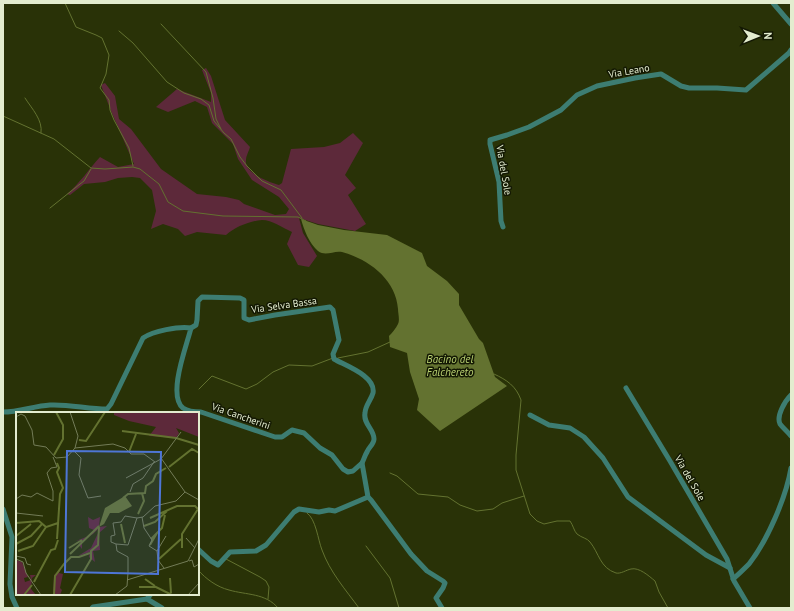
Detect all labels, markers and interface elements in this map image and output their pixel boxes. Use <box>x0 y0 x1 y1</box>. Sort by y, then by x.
north arrow <box>738 16 778 56</box>
text: N <box>761 32 775 40</box>
street label: Via Leano <box>606 61 651 81</box>
street label: Via del Sole <box>493 143 515 196</box>
street label: Via Selva Bassa <box>249 294 318 316</box>
water label: Bacino del Falchereto <box>427 352 474 379</box>
street label: Via Cancherini <box>209 400 272 432</box>
inset map <box>16 412 199 595</box>
street label: Via del Sole <box>671 452 708 503</box>

